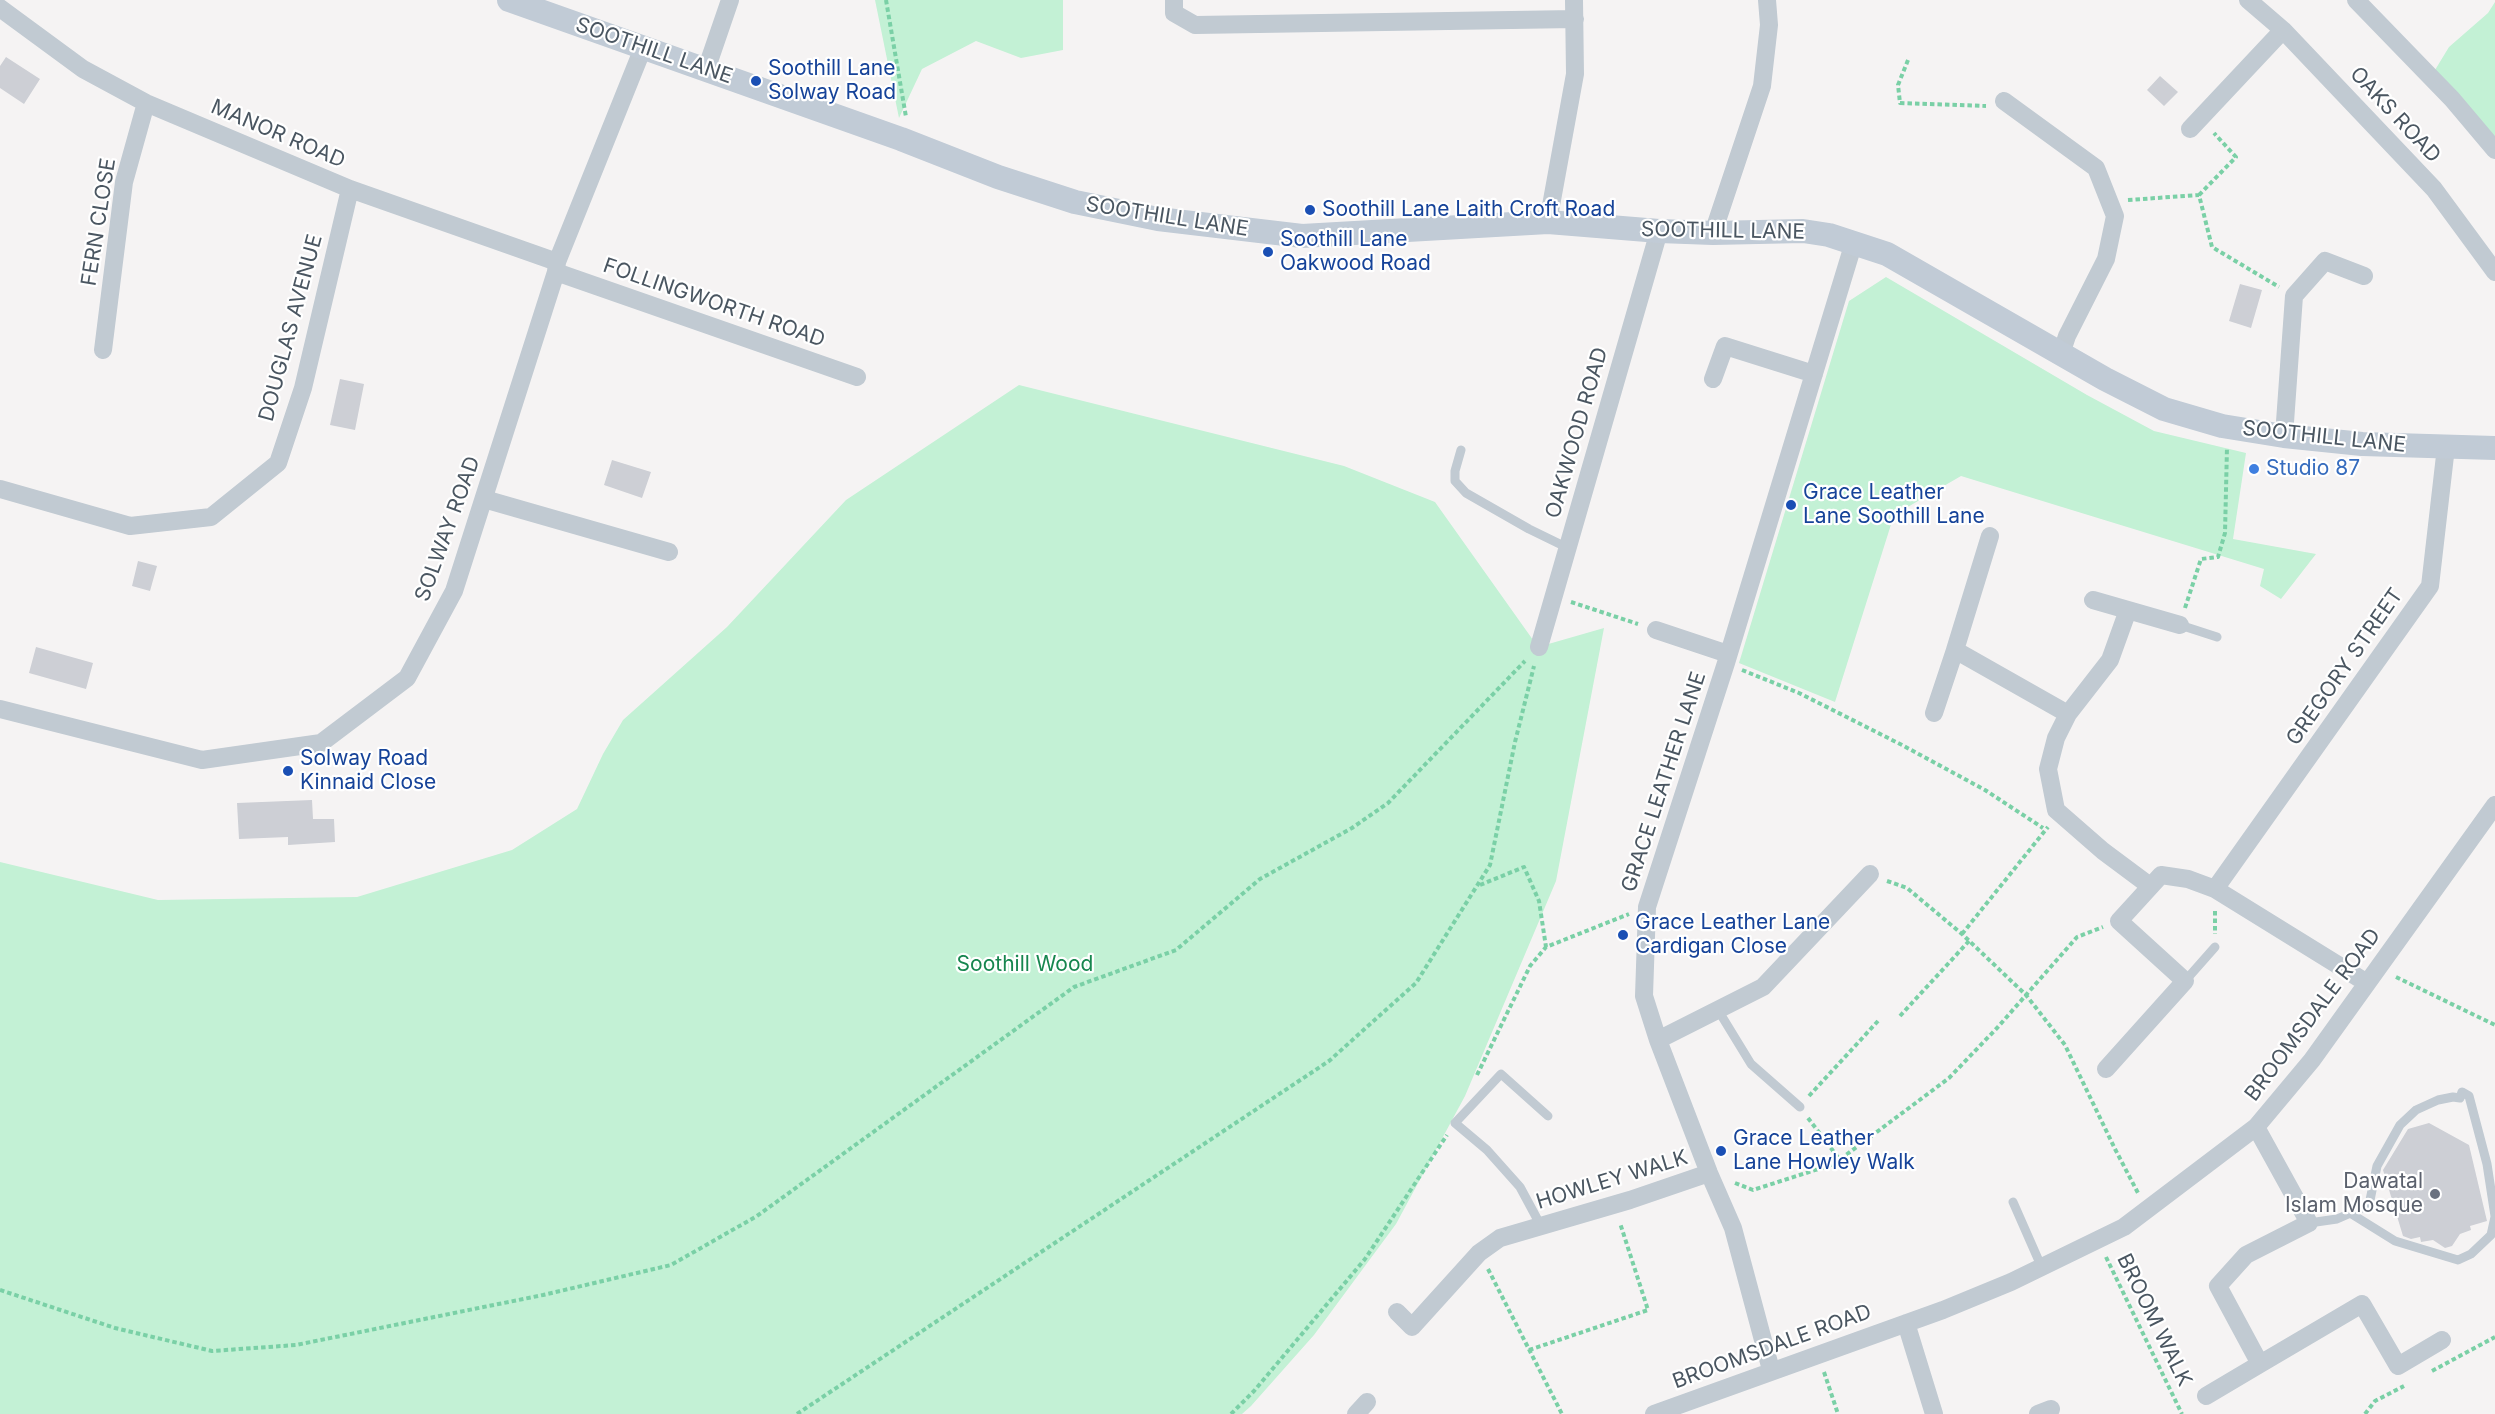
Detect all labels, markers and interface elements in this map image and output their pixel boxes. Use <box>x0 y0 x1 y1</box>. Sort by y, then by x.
street label: SOOTHILL LANE <box>572 12 736 90</box>
place label: Soothill Lane Solway Road <box>768 56 896 106</box>
street label: OAKS ROAD <box>2344 62 2446 168</box>
marker: Soothill Lane Solway Road <box>749 74 763 88</box>
street label: MANOR ROAD <box>207 94 349 174</box>
street label: FERN CLOSE <box>76 156 122 288</box>
street label: SOOTHILL LANE <box>1084 192 1250 242</box>
place label: Soothill Lane Laith Croft Road <box>1322 197 1615 223</box>
marker: Soothill Lane Laith Croft Road <box>1303 203 1317 217</box>
street label: SOOTHILL LANE <box>1641 217 1805 245</box>
place label: Soothill Lane Oakwood Road <box>1280 227 1431 277</box>
street label: DOUGLAS AVENUE <box>254 232 328 424</box>
marker: Soothill Lane Oakwood Road <box>1261 245 1275 259</box>
street label: FOLLINGWORTH ROAD <box>600 253 828 353</box>
street label: OAKWOOD ROAD <box>1541 345 1613 521</box>
street label: SOOTHILL LANE <box>2241 416 2407 458</box>
street label: SOLWAY ROAD <box>410 453 486 605</box>
place label: Studio 87 <box>2266 456 2360 482</box>
marker: Studio 87 <box>2247 462 2261 476</box>
place label: Grace Leather Lane Soothill Lane <box>1803 480 1985 530</box>
marker: Grace Leather Lane Soothill Lane <box>1784 498 1798 512</box>
street label: GREGORY STREET <box>2281 584 2409 750</box>
street label: GRACE LEATHER LANE <box>1616 669 1712 895</box>
place label: Solway Road Kinnaid Close <box>300 746 436 796</box>
marker: Solway Road Kinnaid Close <box>281 764 295 778</box>
place label: Grace Leather Lane Cardigan Close <box>1635 910 1830 960</box>
street label: BROOMSDALE ROAD <box>2240 924 2386 1106</box>
marker: Grace Leather Lane Cardigan Close <box>1616 928 1630 942</box>
park label: Soothill Wood <box>957 952 1093 978</box>
place label: Grace Leather Lane Howley Walk <box>1733 1126 1915 1176</box>
marker: Grace Leather Lane Howley Walk <box>1714 1144 1728 1158</box>
street label: HOWLEY WALK <box>1533 1145 1691 1215</box>
place label: Dawatal Islam Mosque <box>2285 1169 2423 1219</box>
marker: Dawatal Islam Mosque <box>2428 1187 2442 1201</box>
street label: BROOM WALK <box>2111 1250 2197 1390</box>
street label: BROOMSDALE ROAD <box>1669 1299 1875 1395</box>

